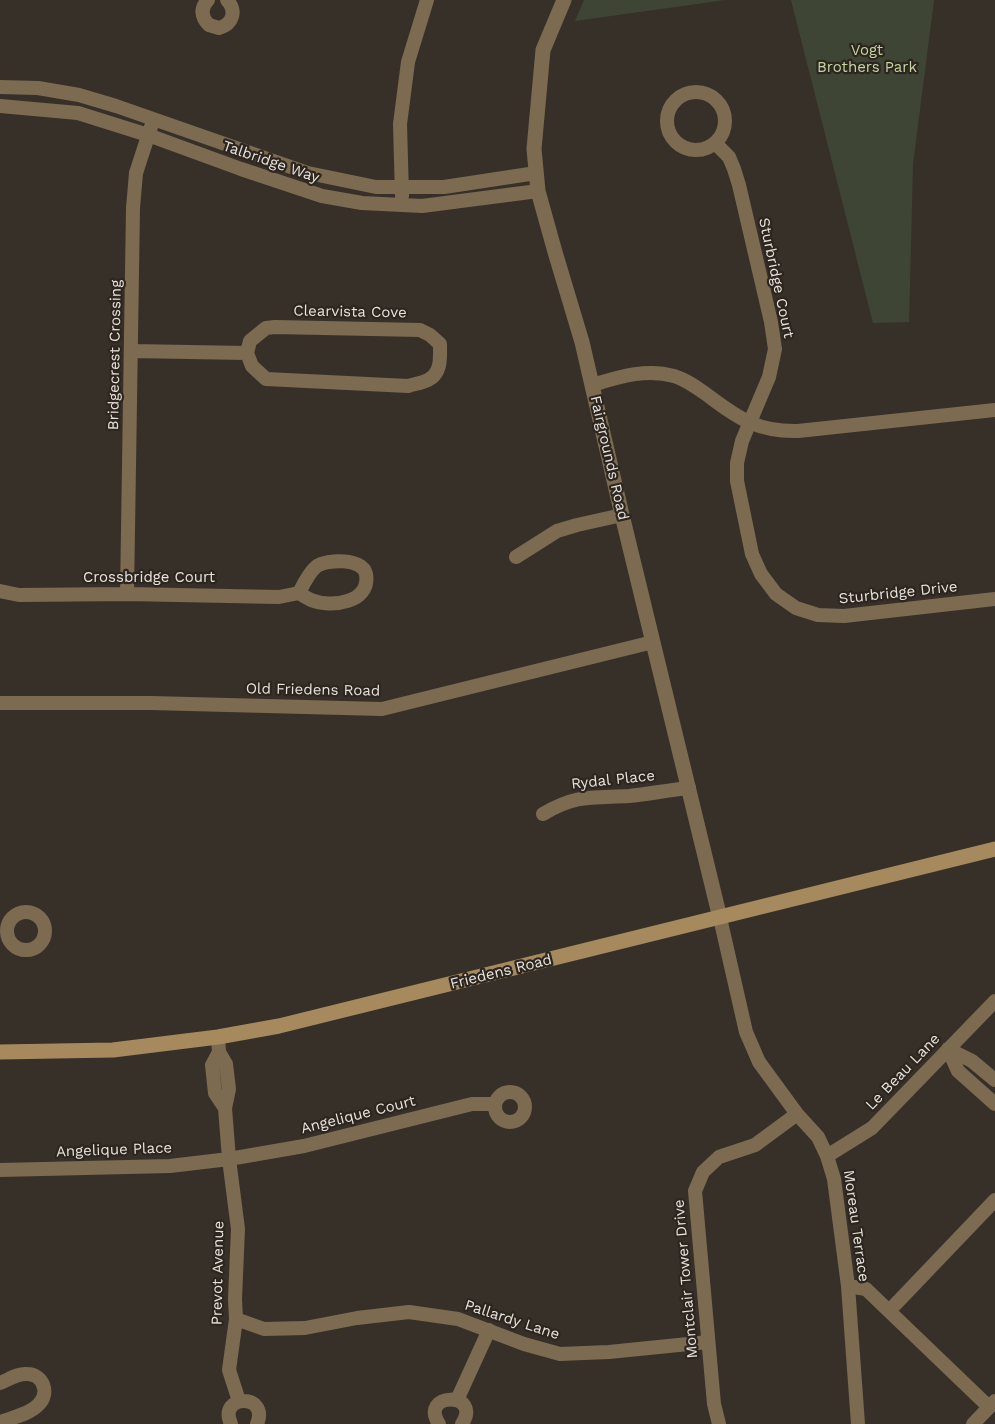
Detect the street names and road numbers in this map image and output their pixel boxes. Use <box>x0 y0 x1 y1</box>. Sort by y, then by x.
street label: Talbridge Way <box>220 137 322 187</box>
street label: Sturbridge Court <box>754 216 798 340</box>
street label: Bridgecrest Crossing <box>105 280 125 430</box>
street label: Clearvista Cove <box>293 302 407 322</box>
street label: Fairgrounds Road <box>586 394 632 522</box>
street label: Crossbridge Court <box>83 569 215 587</box>
street label: Sturbridge Drive <box>838 578 958 608</box>
street label: Old Friedens Road <box>246 680 380 700</box>
street label: Rydal Place <box>570 767 656 793</box>
street label: Friedens Road <box>448 951 554 993</box>
street label: Le Beau Lane <box>862 1030 944 1114</box>
street label: Angelique Court <box>299 1092 417 1138</box>
street label: Angelique Place <box>56 1139 172 1161</box>
street label: Moreau Terrace <box>839 1169 873 1283</box>
street label: Montclair Tower Drive <box>670 1199 702 1359</box>
street label: Prevot Avenue <box>208 1221 228 1325</box>
street label: Pallardy Lane <box>462 1296 562 1344</box>

